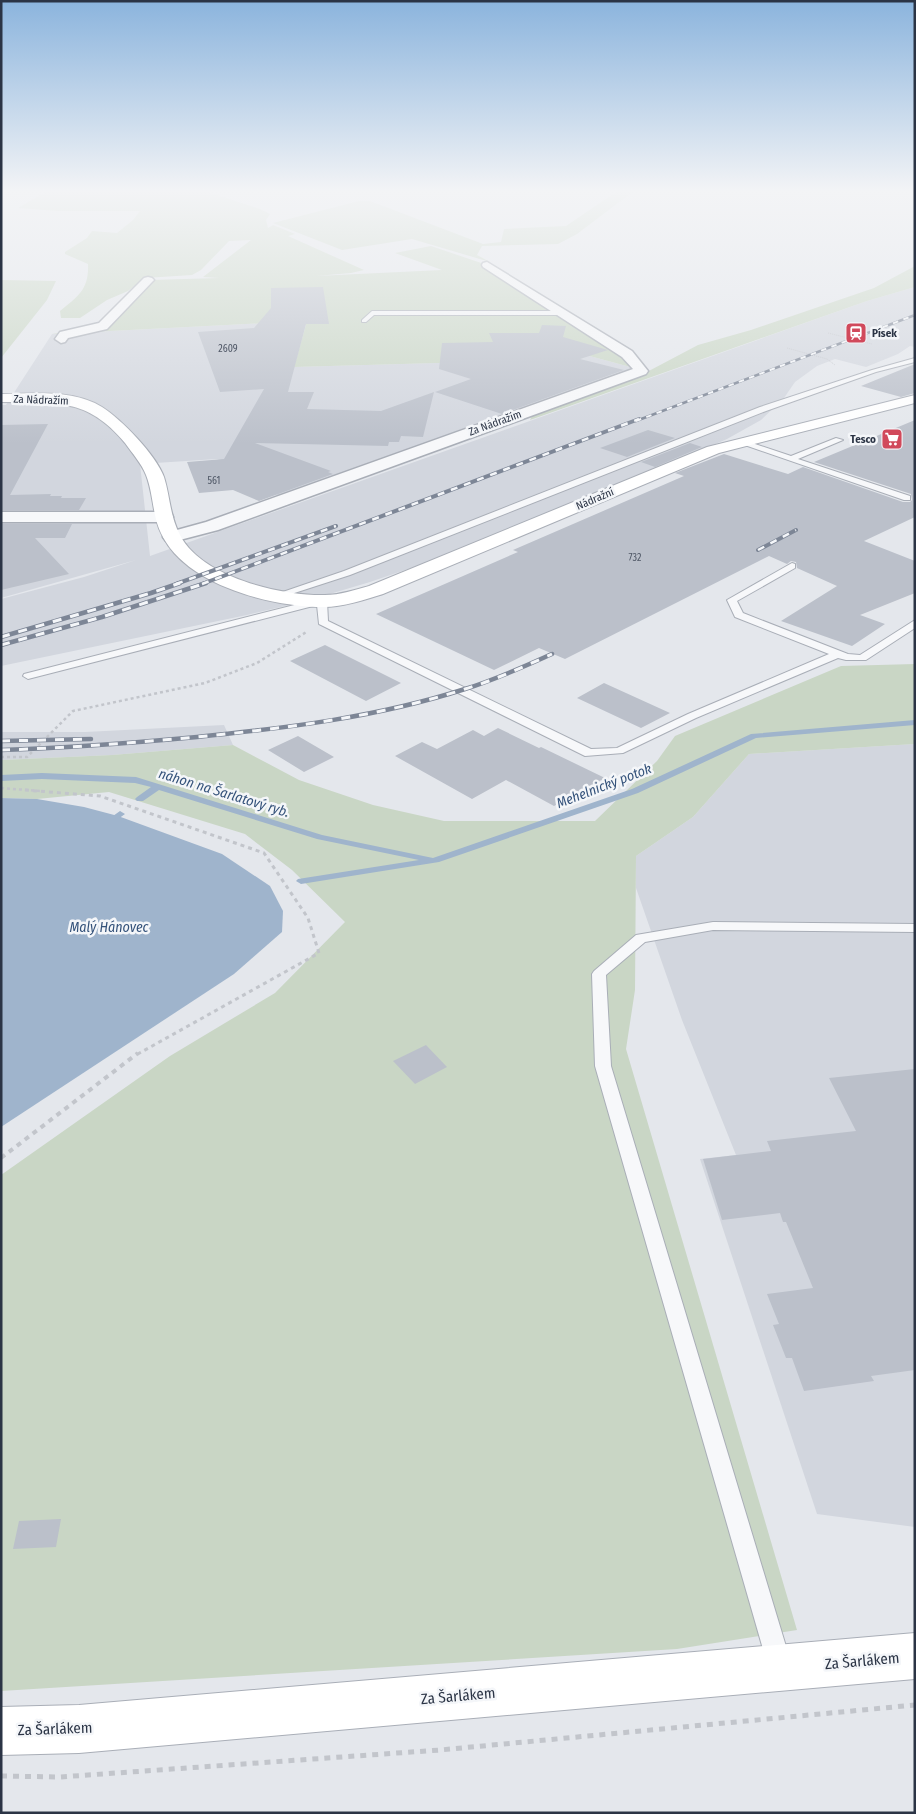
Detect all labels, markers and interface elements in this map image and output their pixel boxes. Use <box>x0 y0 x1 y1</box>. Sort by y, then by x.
station icon: Písek <box>844 321 868 345</box>
place label: Písek <box>872 327 897 340</box>
house number: 2609 <box>218 343 238 355</box>
street label: Za Nádražím <box>13 393 69 407</box>
street label: Za Nádražím <box>467 407 523 439</box>
supermarket icon: Tesco <box>880 427 904 451</box>
place label: Tesco <box>850 433 876 446</box>
house number: 561 <box>208 475 221 487</box>
street label: Nádražní <box>574 485 616 513</box>
house number: 732 <box>629 552 642 564</box>
water label: Mehelnický potok <box>554 760 654 812</box>
water label: náhon na Šarlatový ryb. <box>157 764 292 821</box>
water label: Malý Hánovec <box>69 919 150 936</box>
street label: Za Šarlákem <box>824 1649 900 1673</box>
street label: Za Šarlákem <box>420 1684 496 1708</box>
street label: Za Šarlákem <box>17 1719 93 1739</box>

